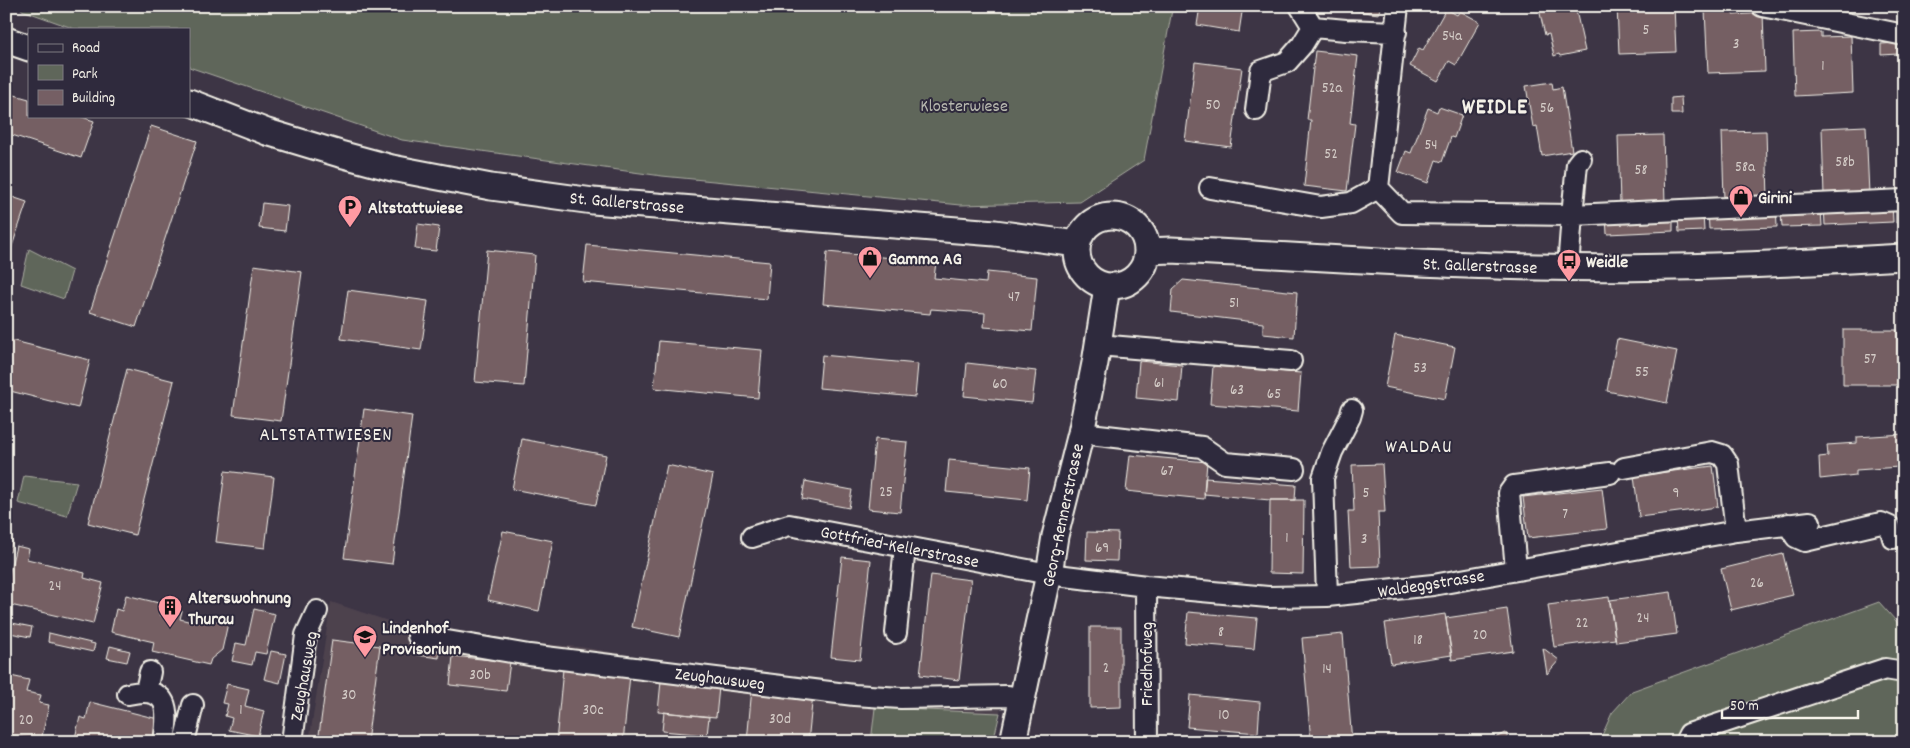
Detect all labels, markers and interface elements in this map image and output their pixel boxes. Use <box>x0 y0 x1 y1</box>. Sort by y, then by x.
house number: 5 <box>1643 20 1650 42</box>
house number: 54a <box>1442 26 1463 48</box>
legend <box>28 28 190 118</box>
house number: 3 <box>1733 34 1739 56</box>
text: Road <box>72 38 100 60</box>
house number: 1 <box>1821 56 1825 78</box>
text: Park <box>72 64 98 86</box>
house number: 52a <box>1322 78 1343 100</box>
text: Building <box>72 88 115 110</box>
district label: WEIDLE <box>1462 93 1528 124</box>
park label: Klosterwiese <box>920 95 1008 120</box>
house number: 50 <box>1205 95 1221 117</box>
house number: 56 <box>1540 98 1554 120</box>
house number: 54 <box>1424 135 1438 157</box>
house number: 52 <box>1324 144 1338 166</box>
house number: 58b <box>1835 152 1855 174</box>
house number: 58a <box>1735 157 1756 179</box>
house number: 58 <box>1635 160 1647 182</box>
shop icon: Girini <box>1728 184 1754 218</box>
street label: St. Gallerstrasse <box>569 187 685 222</box>
place label: Girini <box>1758 187 1793 212</box>
parking icon: Altstattwiese <box>337 194 363 228</box>
place label: Altstattwiese <box>368 197 463 222</box>
shop icon: Gamma AG <box>857 245 883 279</box>
place label: Gamma AG <box>888 248 962 273</box>
bus stop icon: Weidle <box>1556 248 1582 282</box>
place label: Weidle <box>1586 251 1628 276</box>
street label: St. Gallerstrasse <box>1422 253 1538 282</box>
house number: 47 <box>1008 287 1020 309</box>
house number: 51 <box>1229 293 1239 315</box>
house number: 57 <box>1864 349 1877 371</box>
house number: 53 <box>1413 358 1427 380</box>
house number: 55 <box>1635 362 1649 384</box>
house number: 61 <box>1154 373 1164 395</box>
house number: 60 <box>992 374 1008 396</box>
house number: 63 <box>1230 380 1244 402</box>
house number: 65 <box>1267 384 1281 406</box>
district label: ALTSTATTWIESEN <box>259 423 393 450</box>
district label: WALDAU <box>1385 434 1453 462</box>
street label: Georg-Rennerstrasse <box>1037 441 1092 590</box>
house number: 67 <box>1160 461 1174 483</box>
house number: 25 <box>879 482 893 504</box>
house number: 5 <box>1363 483 1370 505</box>
house number: 9 <box>1673 483 1679 505</box>
house number: 7 <box>1562 504 1568 526</box>
street label: Gottfried-Kellerstrasse <box>818 521 981 576</box>
house number: 1 <box>1285 528 1289 550</box>
house number: 3 <box>1361 529 1367 551</box>
house number: 69 <box>1095 538 1109 560</box>
street label: Waldeggstrasse <box>1376 565 1487 606</box>
house number: 26 <box>1750 573 1764 595</box>
house number: 24 <box>49 576 61 598</box>
place label: Alterswohnung Thurau <box>188 587 291 633</box>
building icon: Alterswohnung Thurau <box>157 594 183 628</box>
house number: 24 <box>1637 608 1649 630</box>
house number: 22 <box>1575 613 1589 635</box>
place label: Lindenhof Provisorium <box>382 617 461 663</box>
street label: Friedhofweg <box>1136 622 1161 706</box>
house number: 8 <box>1218 622 1224 644</box>
school or university icon: Lindenhof Provisorium <box>352 624 378 658</box>
house number: 20 <box>1473 625 1487 647</box>
street label: Zeughausweg <box>285 629 326 723</box>
house number: 18 <box>1413 630 1423 652</box>
house number: 2 <box>1103 658 1109 680</box>
house number: 14 <box>1322 659 1332 681</box>
street label: Zeughausweg <box>673 663 766 698</box>
house number: 30b <box>469 665 491 687</box>
house number: 30 <box>342 685 356 707</box>
scale bar <box>1722 688 1859 720</box>
text: 50 m <box>1730 696 1759 718</box>
house number: 1 <box>239 700 243 722</box>
house number: 30c <box>583 700 603 722</box>
house number: 10 <box>1218 705 1230 727</box>
house number: 30d <box>769 709 791 731</box>
house number: 20 <box>19 710 33 732</box>

